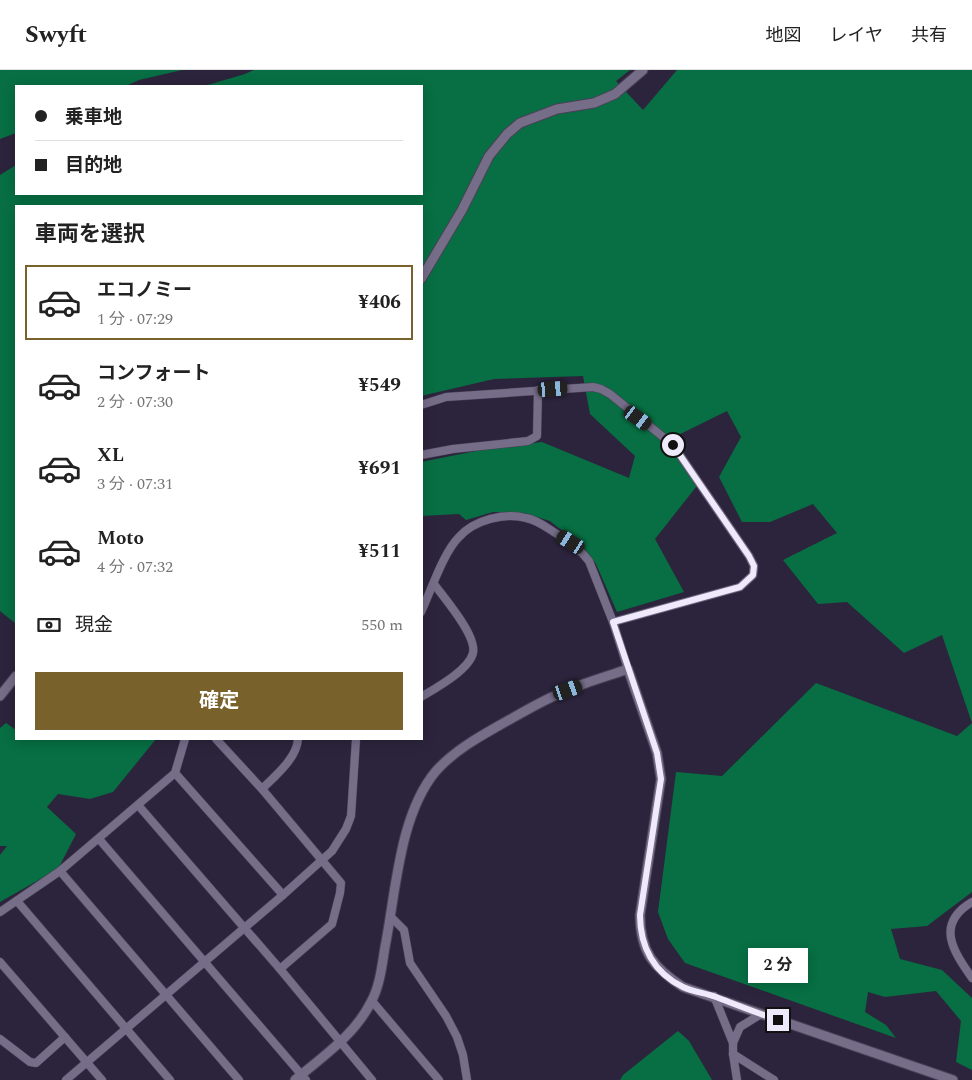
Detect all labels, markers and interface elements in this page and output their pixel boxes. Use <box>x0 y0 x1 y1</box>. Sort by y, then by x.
text: Swyft <box>25 17 87 53</box>
text: 地図 <box>766 22 802 49</box>
text: レイヤ <box>830 22 883 49</box>
text: 共有 <box>911 22 947 49</box>
text: 乗車地 <box>65 103 122 132</box>
text: 目的地 <box>65 151 122 180</box>
text: 車両を選択 <box>35 218 145 251</box>
text: エコノミー <box>97 276 192 305</box>
icon: car <box>37 280 82 325</box>
text: ¥406 <box>358 288 401 317</box>
text: 1 分 · 07:29 <box>97 307 173 331</box>
text: コンフォート <box>97 359 210 388</box>
icon: car <box>37 363 82 408</box>
text: ¥549 <box>358 371 401 400</box>
car <box>537 380 568 398</box>
text: 2 分 · 07:30 <box>97 390 173 414</box>
car <box>621 403 654 433</box>
route start <box>662 434 684 456</box>
text: XL <box>97 441 124 470</box>
icon: car <box>37 446 82 491</box>
text: ¥691 <box>358 454 401 483</box>
text: 3 分 · 07:31 <box>97 472 173 496</box>
text: Moto <box>97 524 144 553</box>
car <box>554 528 587 556</box>
icon: car <box>37 529 82 574</box>
text: ¥511 <box>358 537 401 566</box>
text: 4 分 · 07:32 <box>97 555 173 579</box>
icon: cash <box>35 611 63 639</box>
text: 現金 <box>75 611 113 640</box>
text: 550 m <box>361 613 403 637</box>
button: 確定 <box>35 672 403 730</box>
car <box>551 678 584 702</box>
callout: 2 分 <box>748 948 808 982</box>
text: 2 分 <box>764 953 792 977</box>
route end <box>767 1009 789 1031</box>

